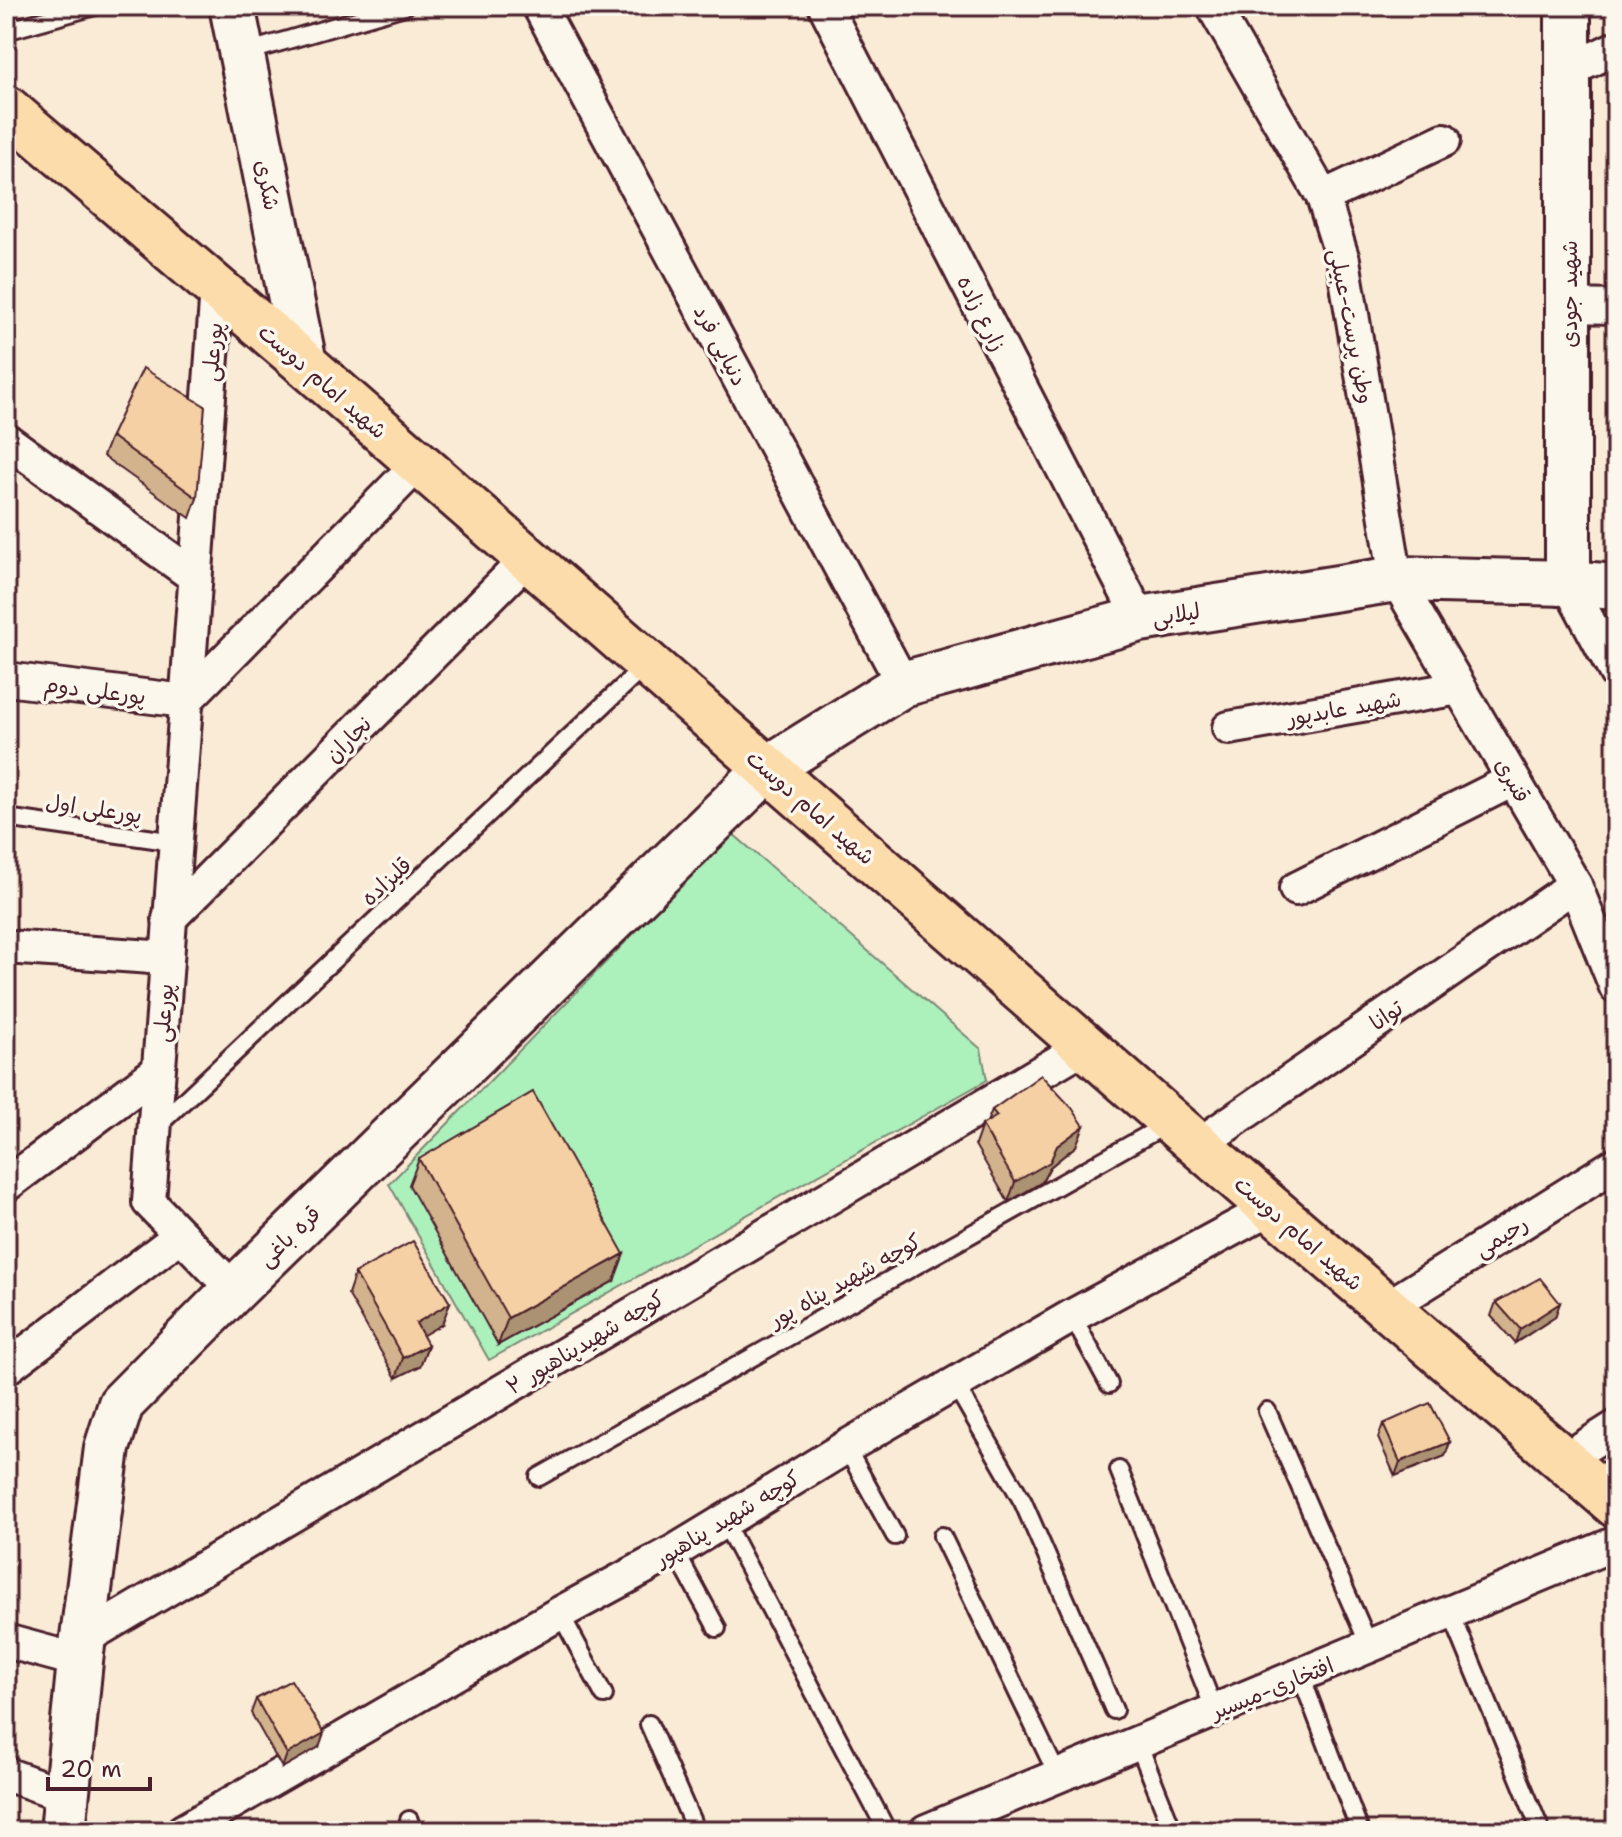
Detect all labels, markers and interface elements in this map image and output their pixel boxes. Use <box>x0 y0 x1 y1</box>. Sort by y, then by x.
street label: شکری <box>248 157 287 213</box>
street label: شهید جودی <box>1555 240 1584 348</box>
street label: وطن پرست-عبیلی <box>1322 246 1381 406</box>
street label: زارع زاده <box>949 270 1013 357</box>
street label: دنیایی فرد <box>687 300 754 391</box>
street label: شهید امام دوست <box>251 317 393 447</box>
street label: پورعلی <box>195 321 230 383</box>
street label: لیلابی <box>1150 596 1202 633</box>
street label: پورعلی دوم <box>42 670 148 714</box>
street label: شهید عابدپور <box>1283 684 1403 733</box>
street label: نجاران <box>319 710 378 769</box>
street label: شهید امام دوست <box>739 743 881 873</box>
street label: قنبری <box>1488 753 1537 808</box>
street label: پورعلی اول <box>44 787 144 830</box>
street label: قلیزاده <box>355 851 418 912</box>
street label: پورعلی <box>147 982 180 1044</box>
street label: توانا <box>1364 993 1409 1037</box>
street label: شهید امام دوست <box>1227 1169 1369 1299</box>
street label: قره باغی <box>252 1199 327 1273</box>
street label: رحیمی <box>1469 1209 1533 1264</box>
street label: کوچه شهید پناه پور <box>762 1227 926 1335</box>
street label: ۲ کوچه شهیدپناهپور <box>501 1284 670 1401</box>
street label: کوچه شهید پناهپور <box>647 1464 805 1574</box>
street label: افتخاری-میسیر <box>1204 1651 1338 1727</box>
scale bar <box>48 1741 150 1791</box>
text: 20 m <box>60 1753 122 1785</box>

